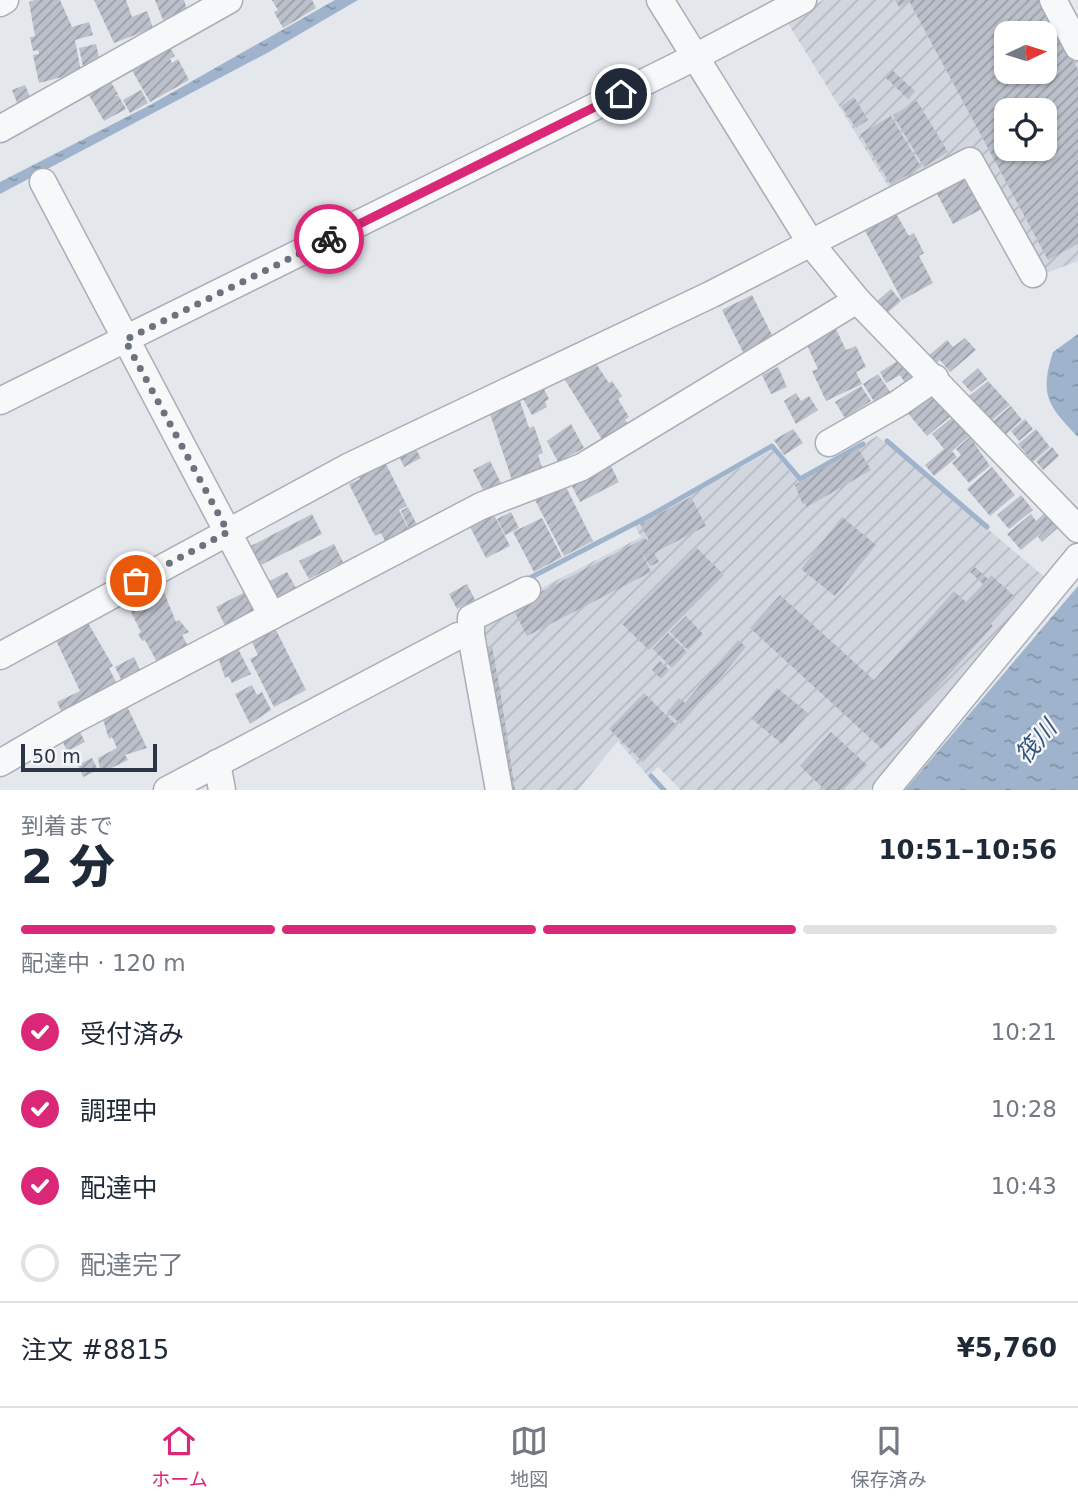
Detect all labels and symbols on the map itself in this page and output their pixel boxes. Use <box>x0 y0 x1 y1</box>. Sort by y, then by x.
north arrow <box>994 21 1057 84</box>
pin <box>591 64 651 124</box>
courier <box>294 204 364 274</box>
pin <box>106 551 166 611</box>
water label: 筏川 <box>1010 712 1064 769</box>
scale bar <box>21 741 158 773</box>

